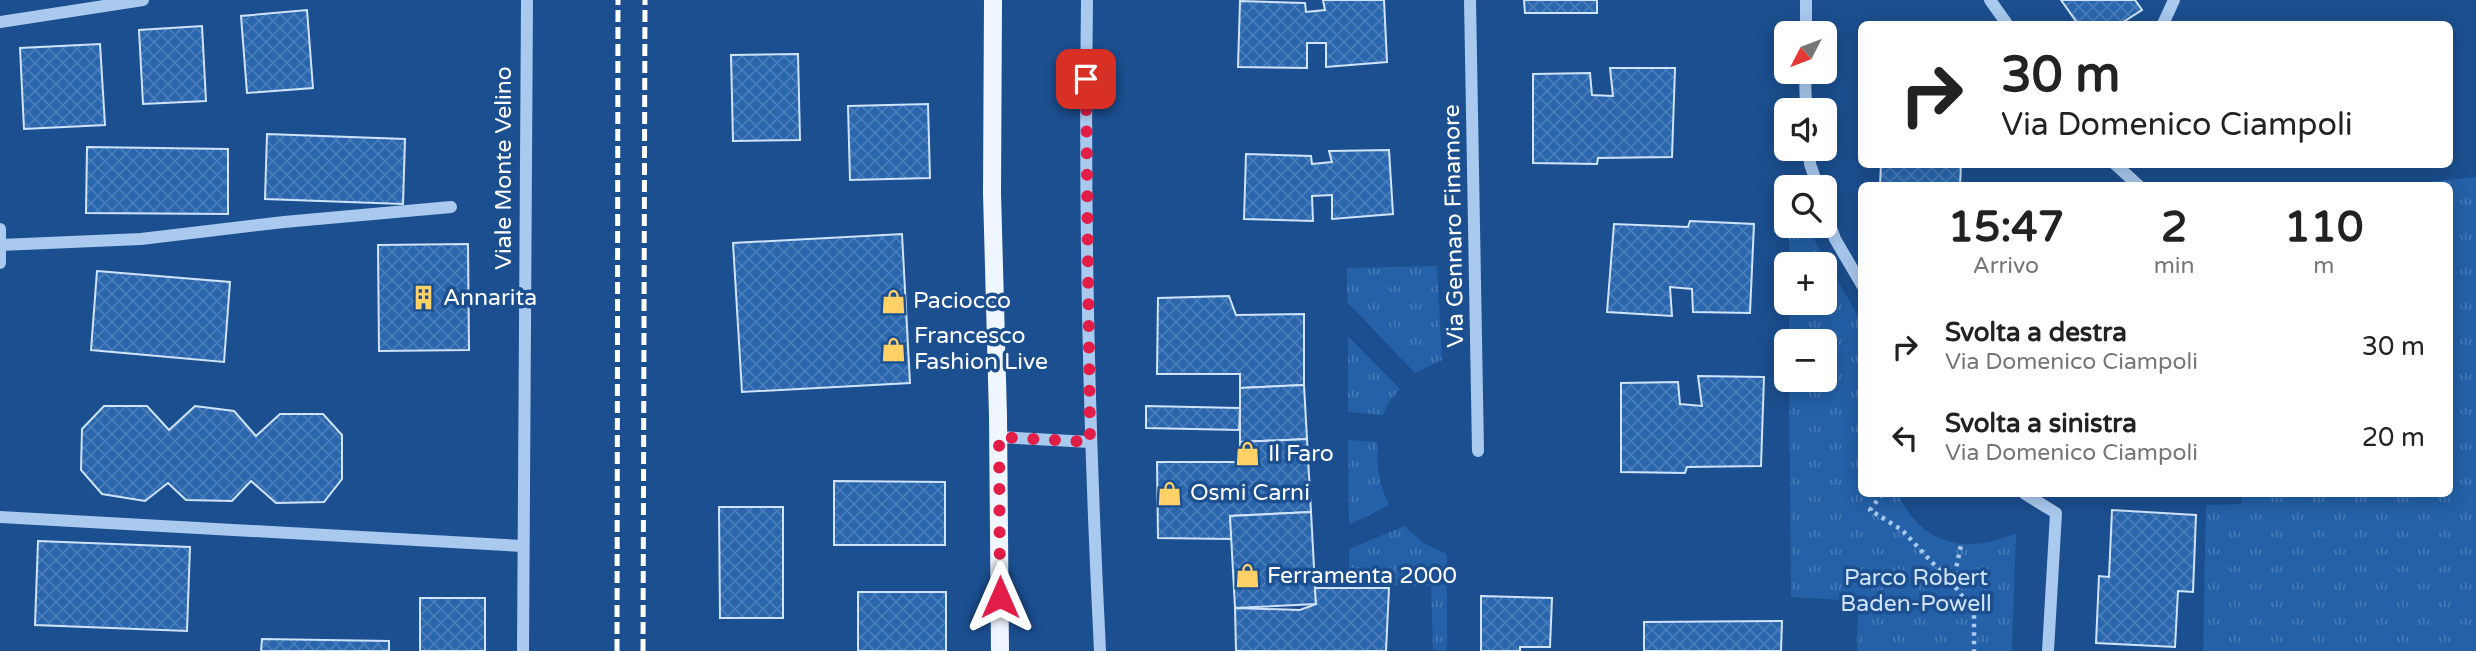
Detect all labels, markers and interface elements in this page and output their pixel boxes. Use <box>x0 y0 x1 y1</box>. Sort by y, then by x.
north arrow <box>1774 21 1838 84</box>
map controls <box>1774 21 1837 392</box>
text: 30 m <box>2001 46 2120 105</box>
pin <box>1056 49 1116 109</box>
icon: right <box>1886 49 1977 140</box>
icon: arrive <box>1067 60 1105 98</box>
street label: Viale Monte Velino <box>490 66 518 270</box>
button: sound <box>1774 98 1837 161</box>
street label: Via Gennaro Finamore <box>1438 104 1470 348</box>
text: Via Domenico Ciampoli <box>2001 106 2353 144</box>
button: search <box>1774 175 1837 238</box>
text: 15:47 <box>1948 202 2064 253</box>
text: 2 <box>2161 202 2187 253</box>
text: 110 <box>2284 202 2363 253</box>
button: + <box>1774 252 1837 315</box>
text: Arrivo <box>1973 252 2039 280</box>
text: min <box>2154 252 2195 280</box>
text: m <box>2313 252 2334 280</box>
building icon: Annarita <box>409 284 437 312</box>
place label: Annarita <box>443 284 537 312</box>
shop icon: Paciocco <box>879 287 907 315</box>
place label: Paciocco <box>913 287 1011 315</box>
text: Svolta a destra <box>1945 317 2127 348</box>
place label: Francesco Fashion Live <box>914 322 1048 376</box>
icon: right <box>1886 328 1924 366</box>
button: − <box>1774 329 1837 392</box>
text: 30 m <box>2362 331 2425 362</box>
shop icon: Francesco Fashion Live <box>880 335 908 363</box>
text: Via Domenico Ciampoli <box>1945 348 2198 376</box>
text: Svolta a sinistra <box>1945 408 2137 439</box>
icon: left <box>1886 419 1924 457</box>
text: 20 m <box>2362 422 2425 453</box>
text: Via Domenico Ciampoli <box>1945 439 2198 467</box>
shop icon: Il Faro <box>1234 440 1262 468</box>
place label: Il Faro <box>1268 440 1334 468</box>
shop icon: Osmi Carni <box>1156 479 1184 507</box>
place label: Osmi Carni <box>1190 479 1310 507</box>
position arrow <box>963 560 1037 634</box>
shop icon: Ferramenta 2000 <box>1233 562 1261 590</box>
place label: Ferramenta 2000 <box>1267 562 1457 590</box>
park label: Parco Robert Baden-Powell <box>1840 564 1992 618</box>

